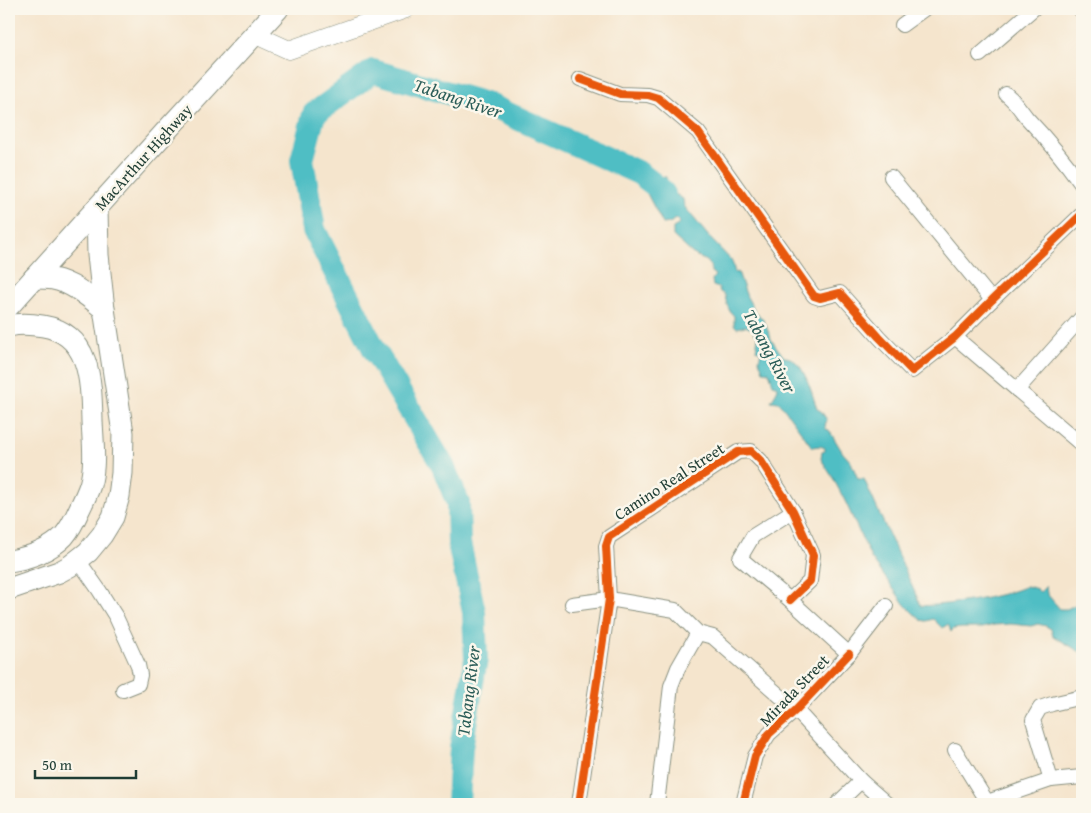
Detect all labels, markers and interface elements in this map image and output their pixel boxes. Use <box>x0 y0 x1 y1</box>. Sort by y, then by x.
water label: Tabang River <box>410 71 507 125</box>
street label: MacArthur Highway <box>89 98 197 216</box>
water label: Tabang River <box>737 304 804 399</box>
street label: Camino Real Street <box>609 436 729 526</box>
water label: Tabang River <box>449 643 487 738</box>
street label: Mirada Street <box>754 648 835 731</box>
scale bar <box>35 748 136 780</box>
text: 50 m <box>42 754 73 775</box>

